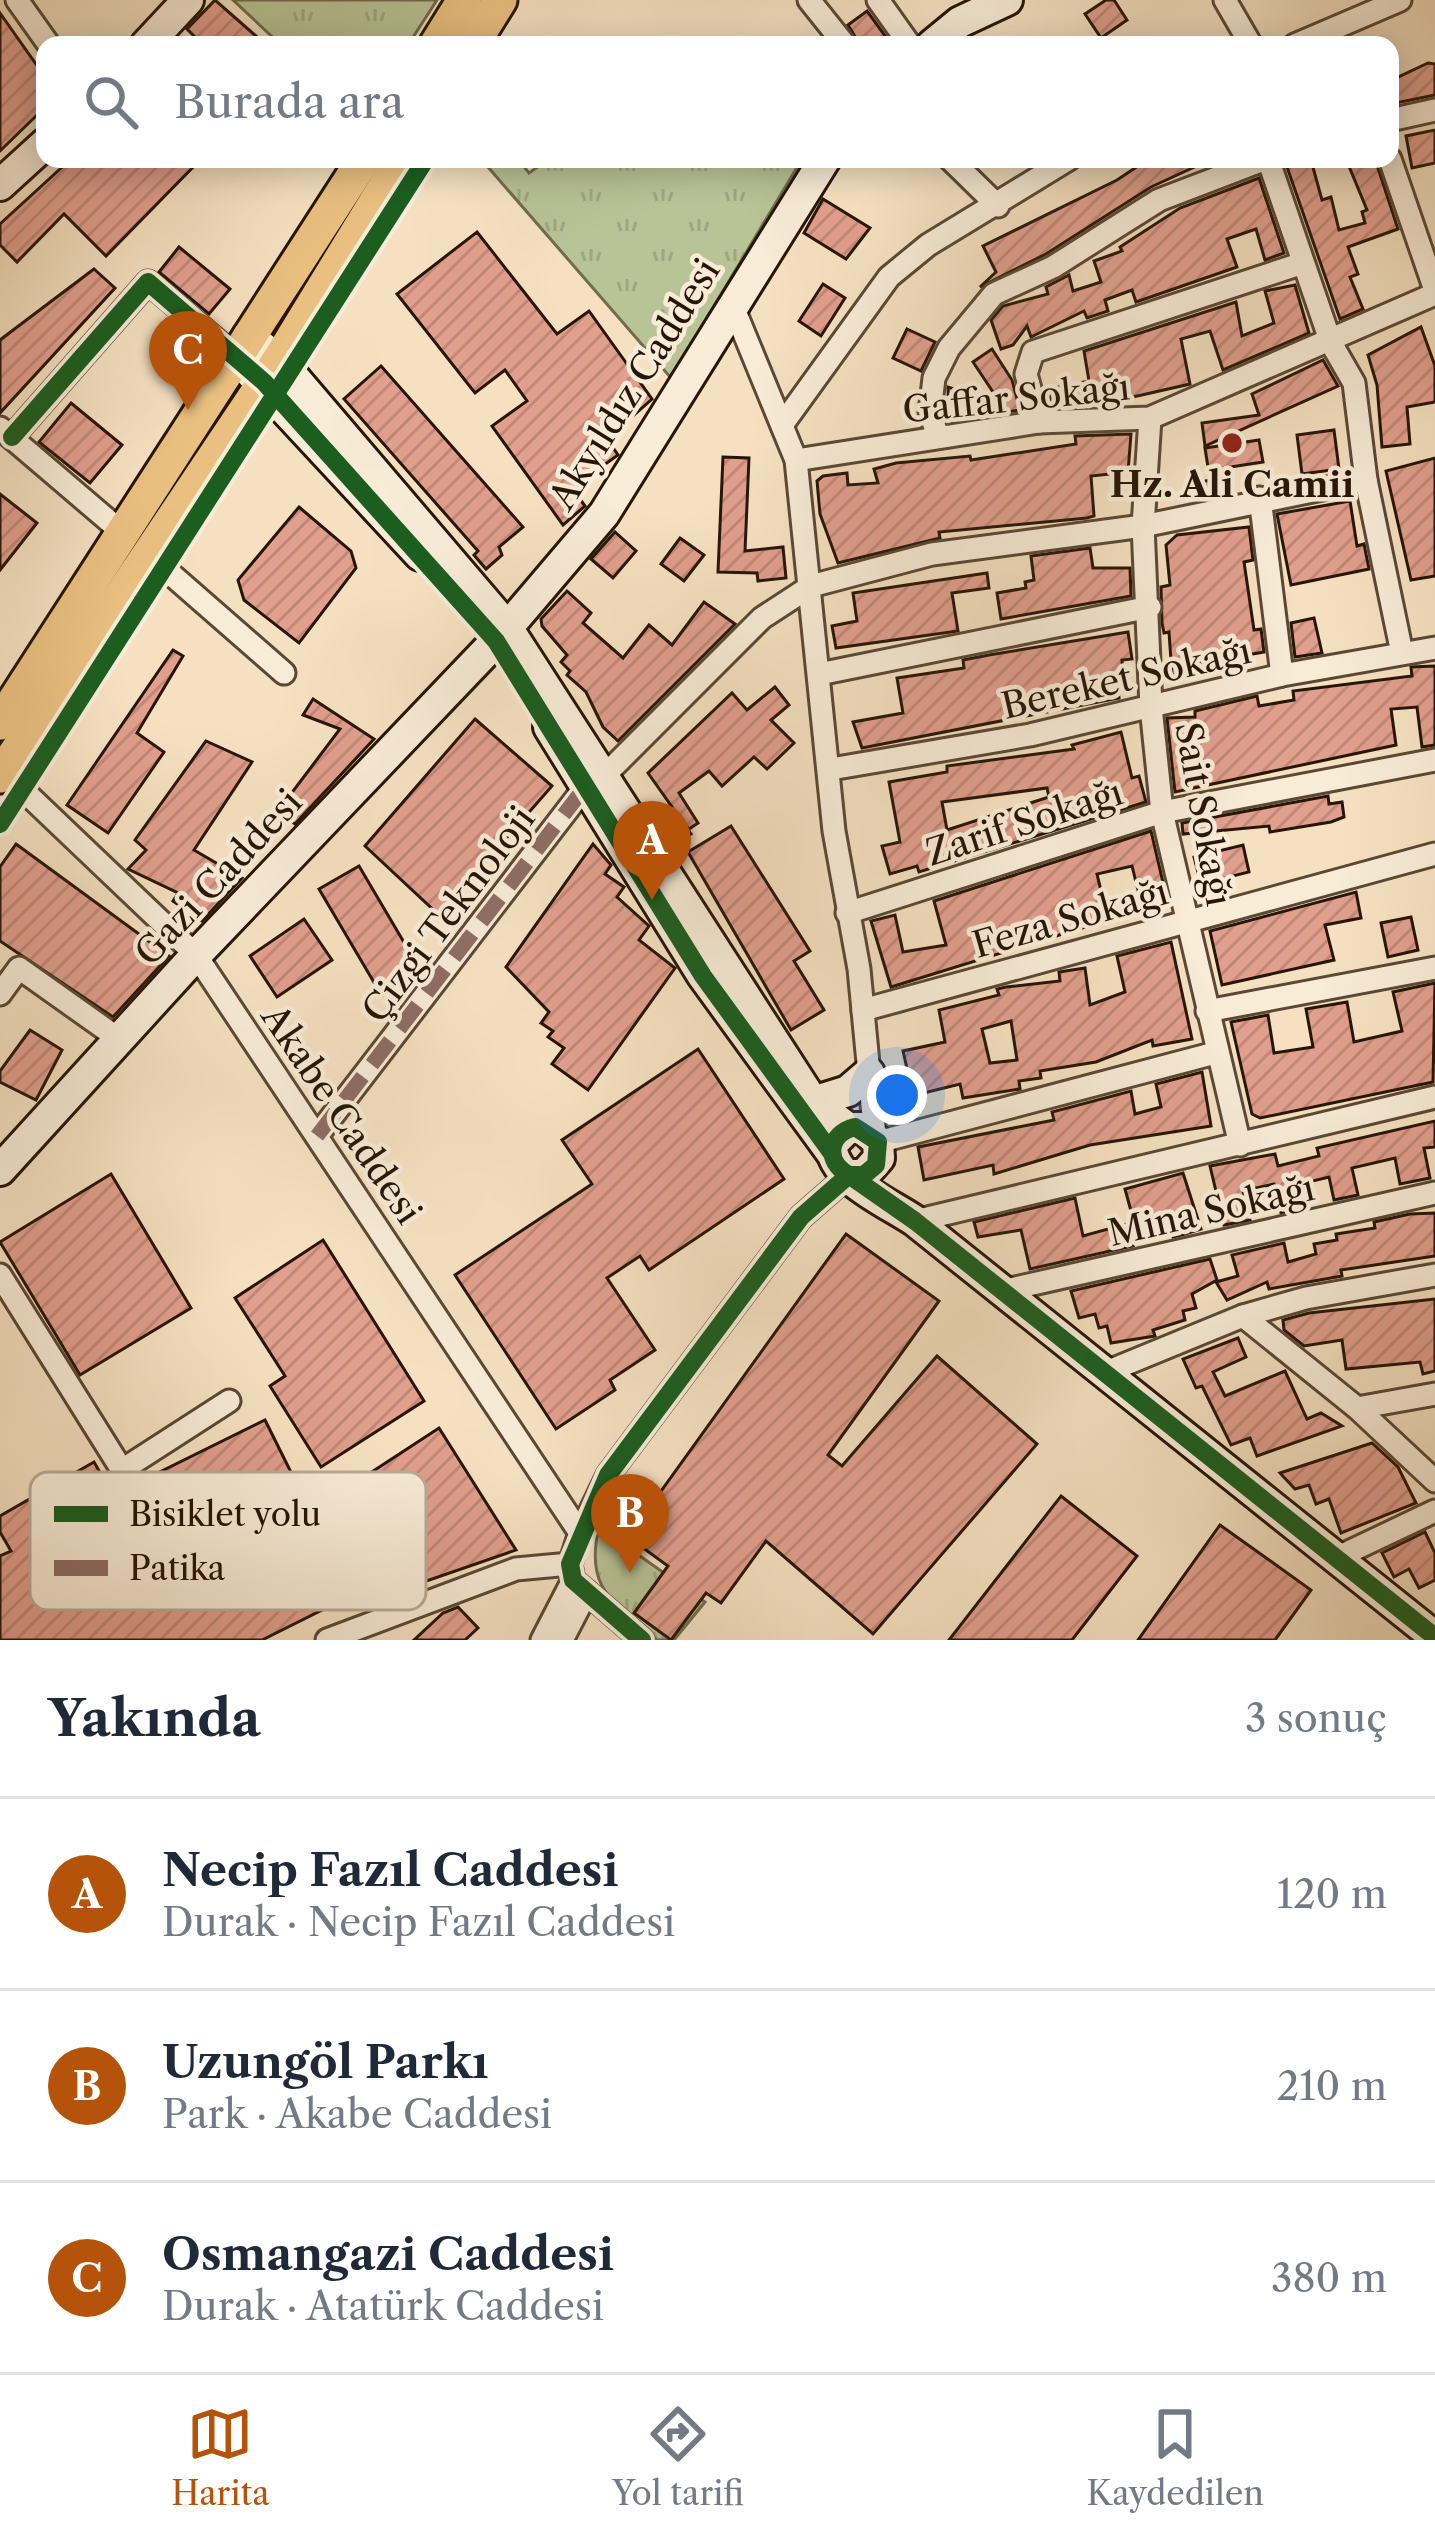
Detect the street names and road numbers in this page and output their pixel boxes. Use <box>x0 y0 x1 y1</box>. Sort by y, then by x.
street label: Akyıldız Caddesi <box>539 251 729 518</box>
street label: Gaffar Sokağı <box>900 364 1132 432</box>
street label: Bereket Sokağı <box>997 628 1255 728</box>
street label: Sait Sokağı <box>1166 719 1242 909</box>
street label: Zarif Sokağı <box>920 770 1128 874</box>
street label: Gazi Caddesi <box>125 780 311 974</box>
street label: Çizgi Teknoloji <box>353 797 543 1031</box>
street label: Feza Sokağı <box>967 869 1173 967</box>
street label: Akabe Caddesi <box>252 995 431 1232</box>
street label: Mina Sokağı <box>1104 1165 1318 1255</box>

